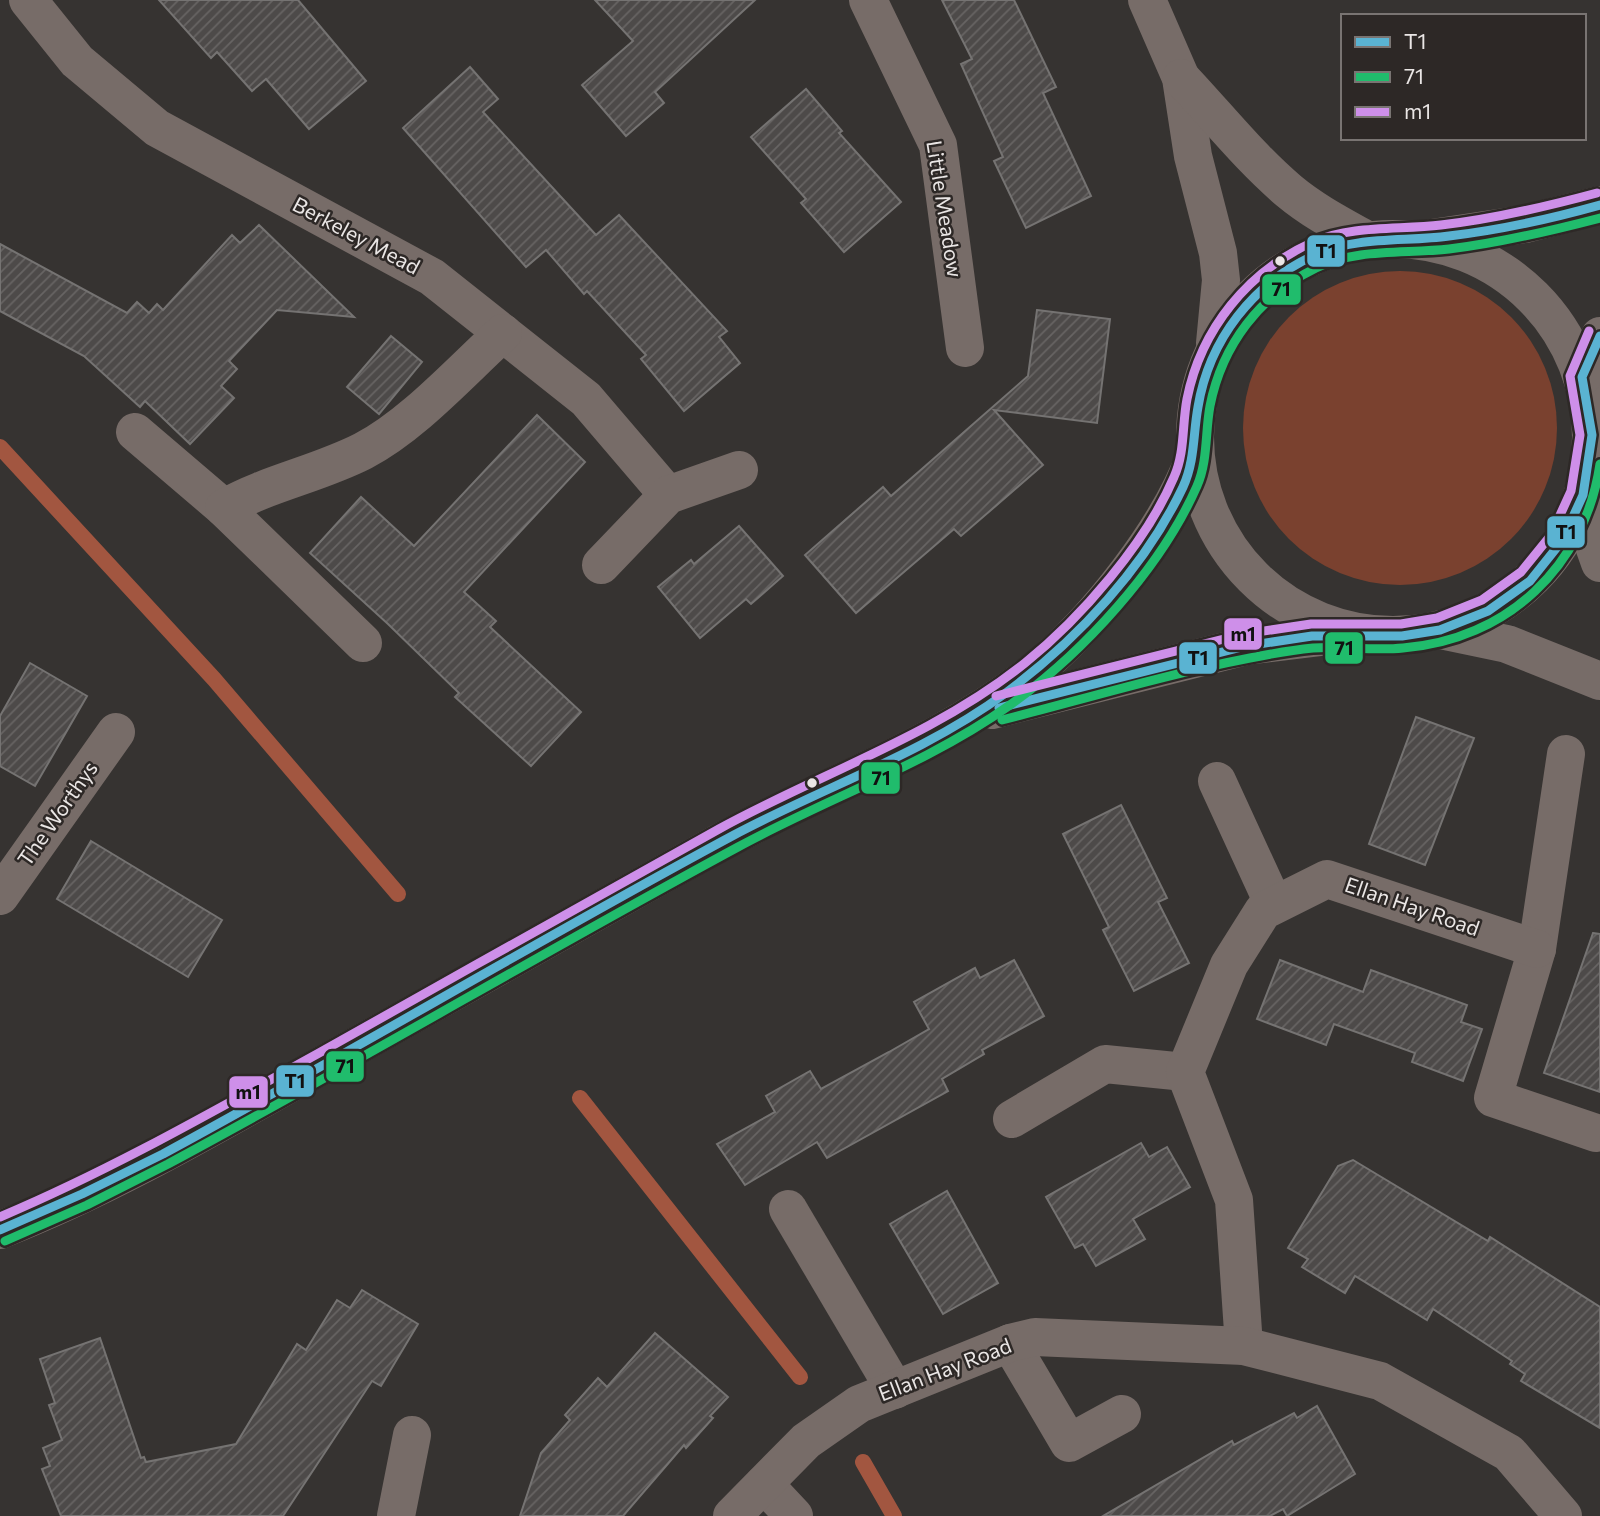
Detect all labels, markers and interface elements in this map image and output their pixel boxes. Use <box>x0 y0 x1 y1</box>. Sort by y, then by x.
legend <box>1341 14 1586 140</box>
text: T1 <box>1404 28 1426 53</box>
text: 71 <box>1404 63 1424 88</box>
text: m1 <box>1404 98 1431 123</box>
street label: Little Meadow <box>922 139 969 279</box>
street label: Berkeley Mead <box>289 191 425 279</box>
line badge: T1 <box>1306 234 1346 268</box>
text: T1 <box>1316 239 1336 262</box>
unlabelled marker <box>1273 254 1287 268</box>
line badge: 71 <box>1261 273 1302 306</box>
text: 71 <box>1271 277 1291 300</box>
line badge: T1 <box>1546 515 1586 549</box>
text: T1 <box>1556 520 1576 543</box>
line badge: m1 <box>1223 617 1263 651</box>
text: m1 <box>1230 622 1256 645</box>
line badge: 71 <box>1324 631 1364 665</box>
text: 71 <box>1334 636 1354 659</box>
line badge: T1 <box>1178 641 1218 675</box>
text: T1 <box>1188 646 1208 669</box>
street label: The Worthys <box>11 756 102 870</box>
line badge: 71 <box>860 761 901 795</box>
text: 71 <box>871 766 891 789</box>
unlabelled marker <box>805 776 819 790</box>
street label: Ellan Hay Road <box>1342 871 1483 940</box>
line badge: 71 <box>325 1050 365 1083</box>
text: 71 <box>335 1054 355 1077</box>
line badge: T1 <box>275 1064 315 1098</box>
text: T1 <box>285 1069 305 1092</box>
line badge: m1 <box>228 1075 269 1109</box>
text: m1 <box>235 1080 261 1103</box>
street label: Ellan Hay Road <box>874 1332 1015 1405</box>

